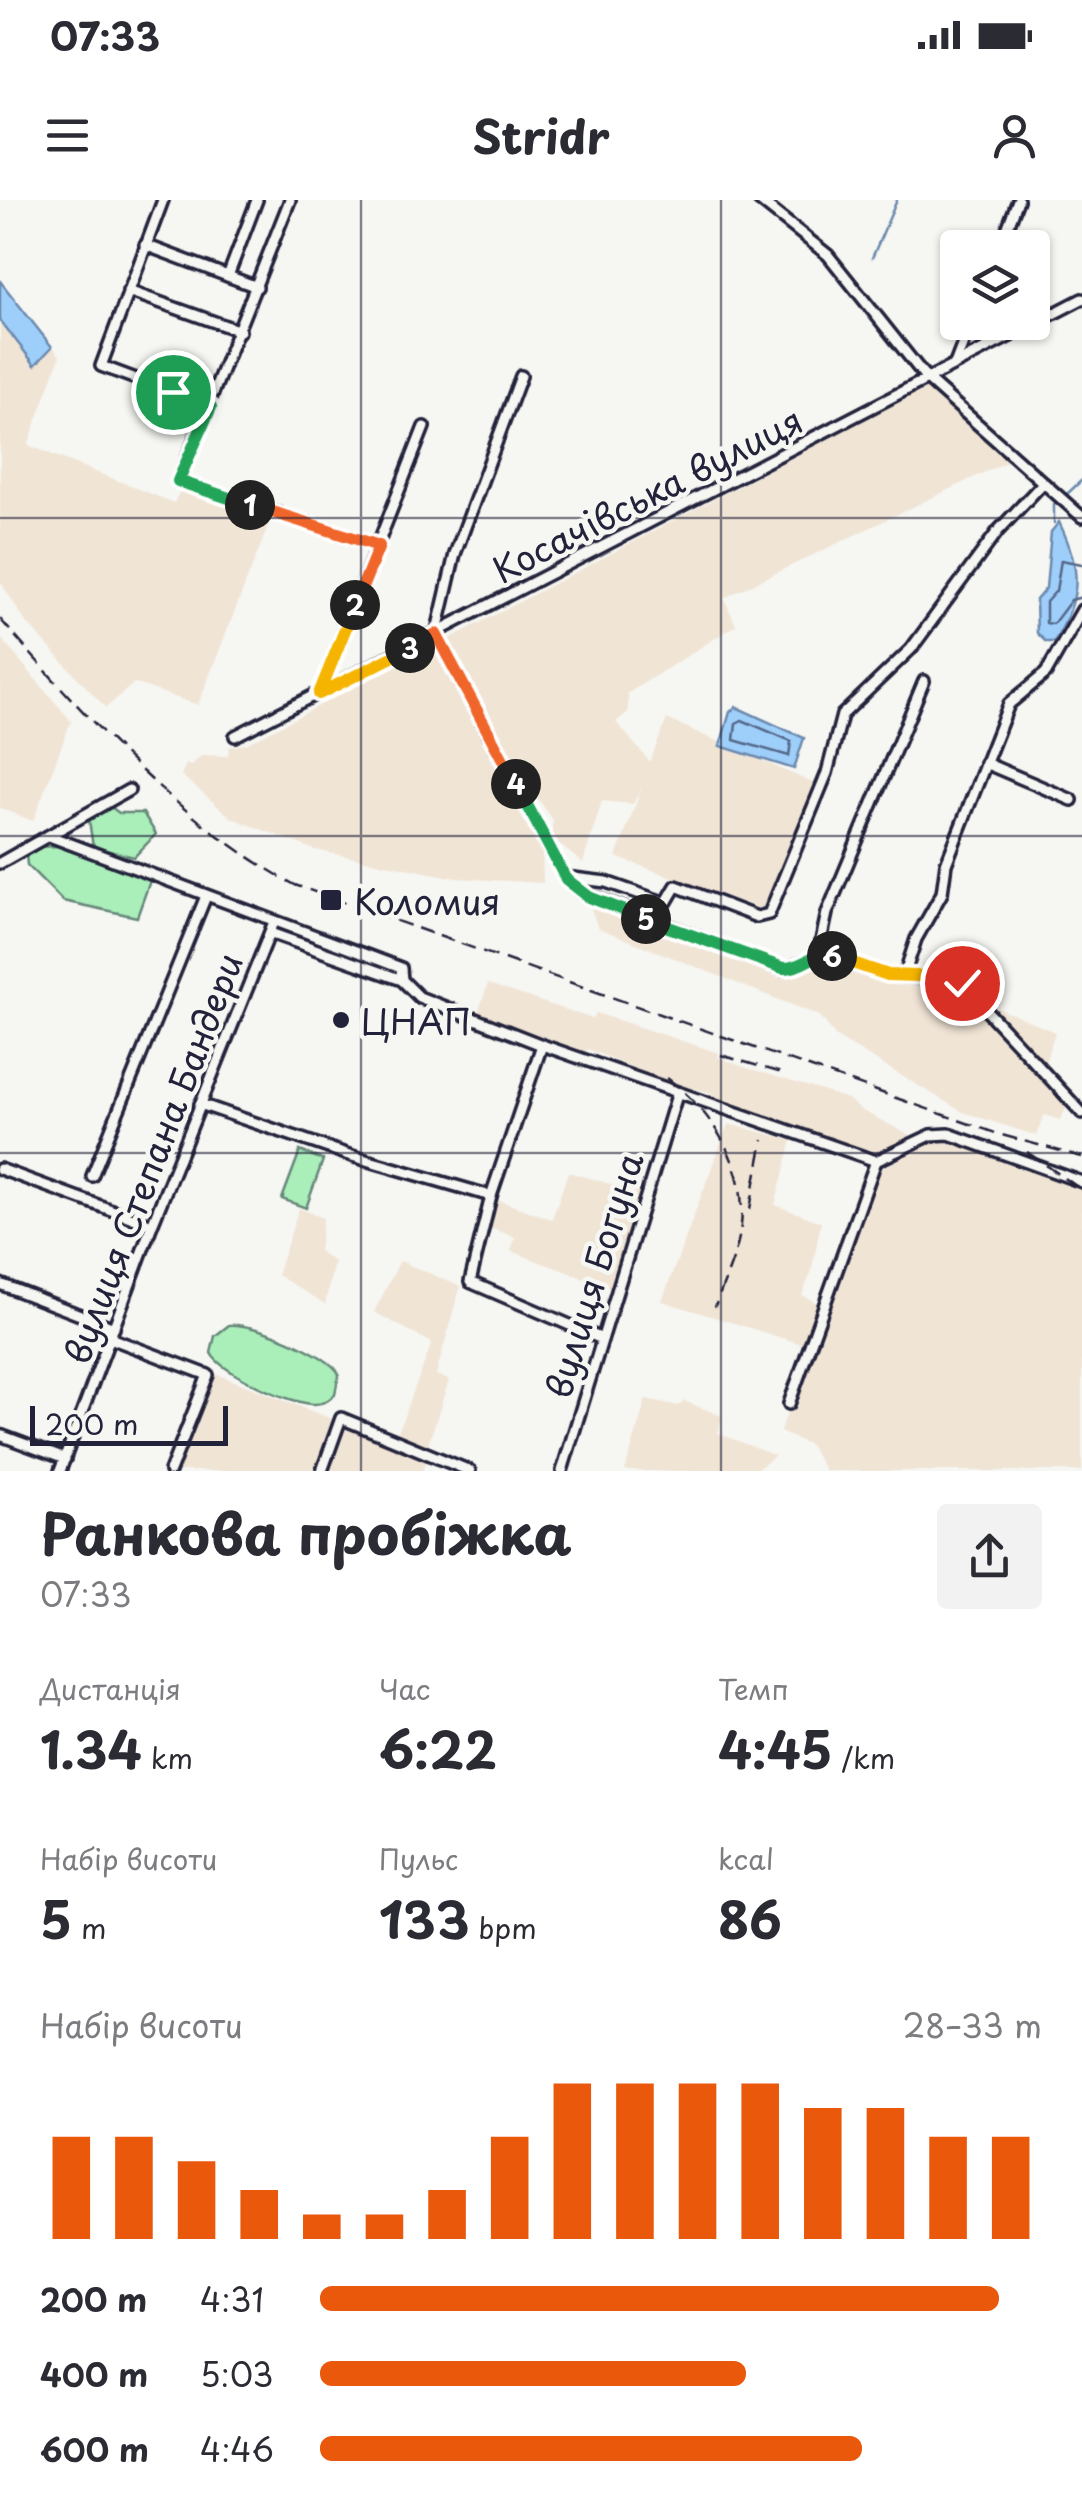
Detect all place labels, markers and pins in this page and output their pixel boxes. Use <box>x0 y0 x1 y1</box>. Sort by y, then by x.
pin <box>131 350 216 435</box>
pin: 1 <box>225 480 275 530</box>
pin: 2 <box>330 580 380 630</box>
pin: 3 <box>385 623 435 673</box>
pin: 4 <box>491 759 541 809</box>
place label: Коломия <box>354 874 500 927</box>
marker: Коломия <box>318 887 344 913</box>
pin: 5 <box>621 894 671 944</box>
pin: 6 <box>807 931 857 981</box>
pin <box>920 941 1005 1026</box>
place label: ЦНАП <box>361 994 472 1047</box>
marker: ЦНАП <box>330 1009 352 1031</box>

